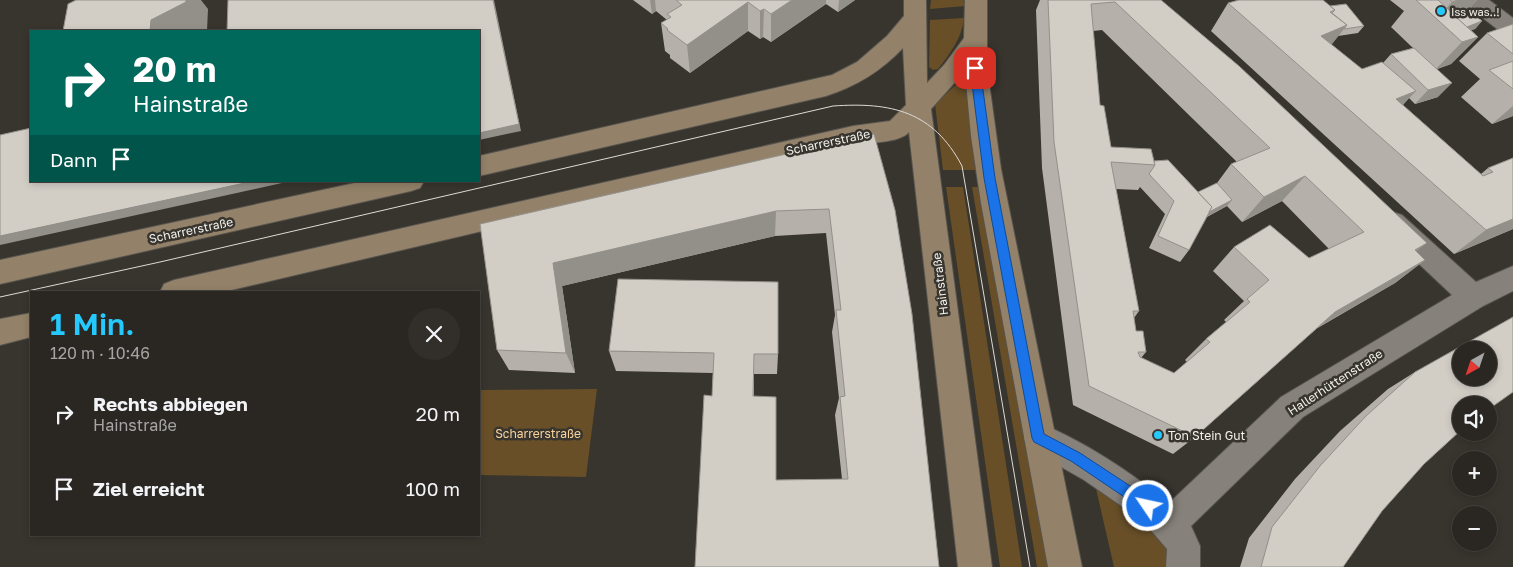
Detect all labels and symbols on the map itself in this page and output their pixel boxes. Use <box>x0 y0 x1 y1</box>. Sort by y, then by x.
marker: Iss was..! <box>1435 5 1447 17</box>
place label: Iss was..! <box>1451 5 1500 18</box>
pin <box>954 47 996 89</box>
street label: Scharrerstraße <box>785 126 871 158</box>
street label: Scharrerstraße <box>148 214 234 246</box>
street label: Hainstraße <box>929 252 951 316</box>
north arrow <box>1452 341 1498 386</box>
street label: Hallerhüttenstraße <box>1285 346 1385 418</box>
park label: Scharrerstraße <box>495 426 581 441</box>
place label: Ton Stein Gut <box>1168 428 1245 443</box>
marker: Ton Stein Gut <box>1152 429 1164 441</box>
position arrow <box>1121 479 1173 531</box>

